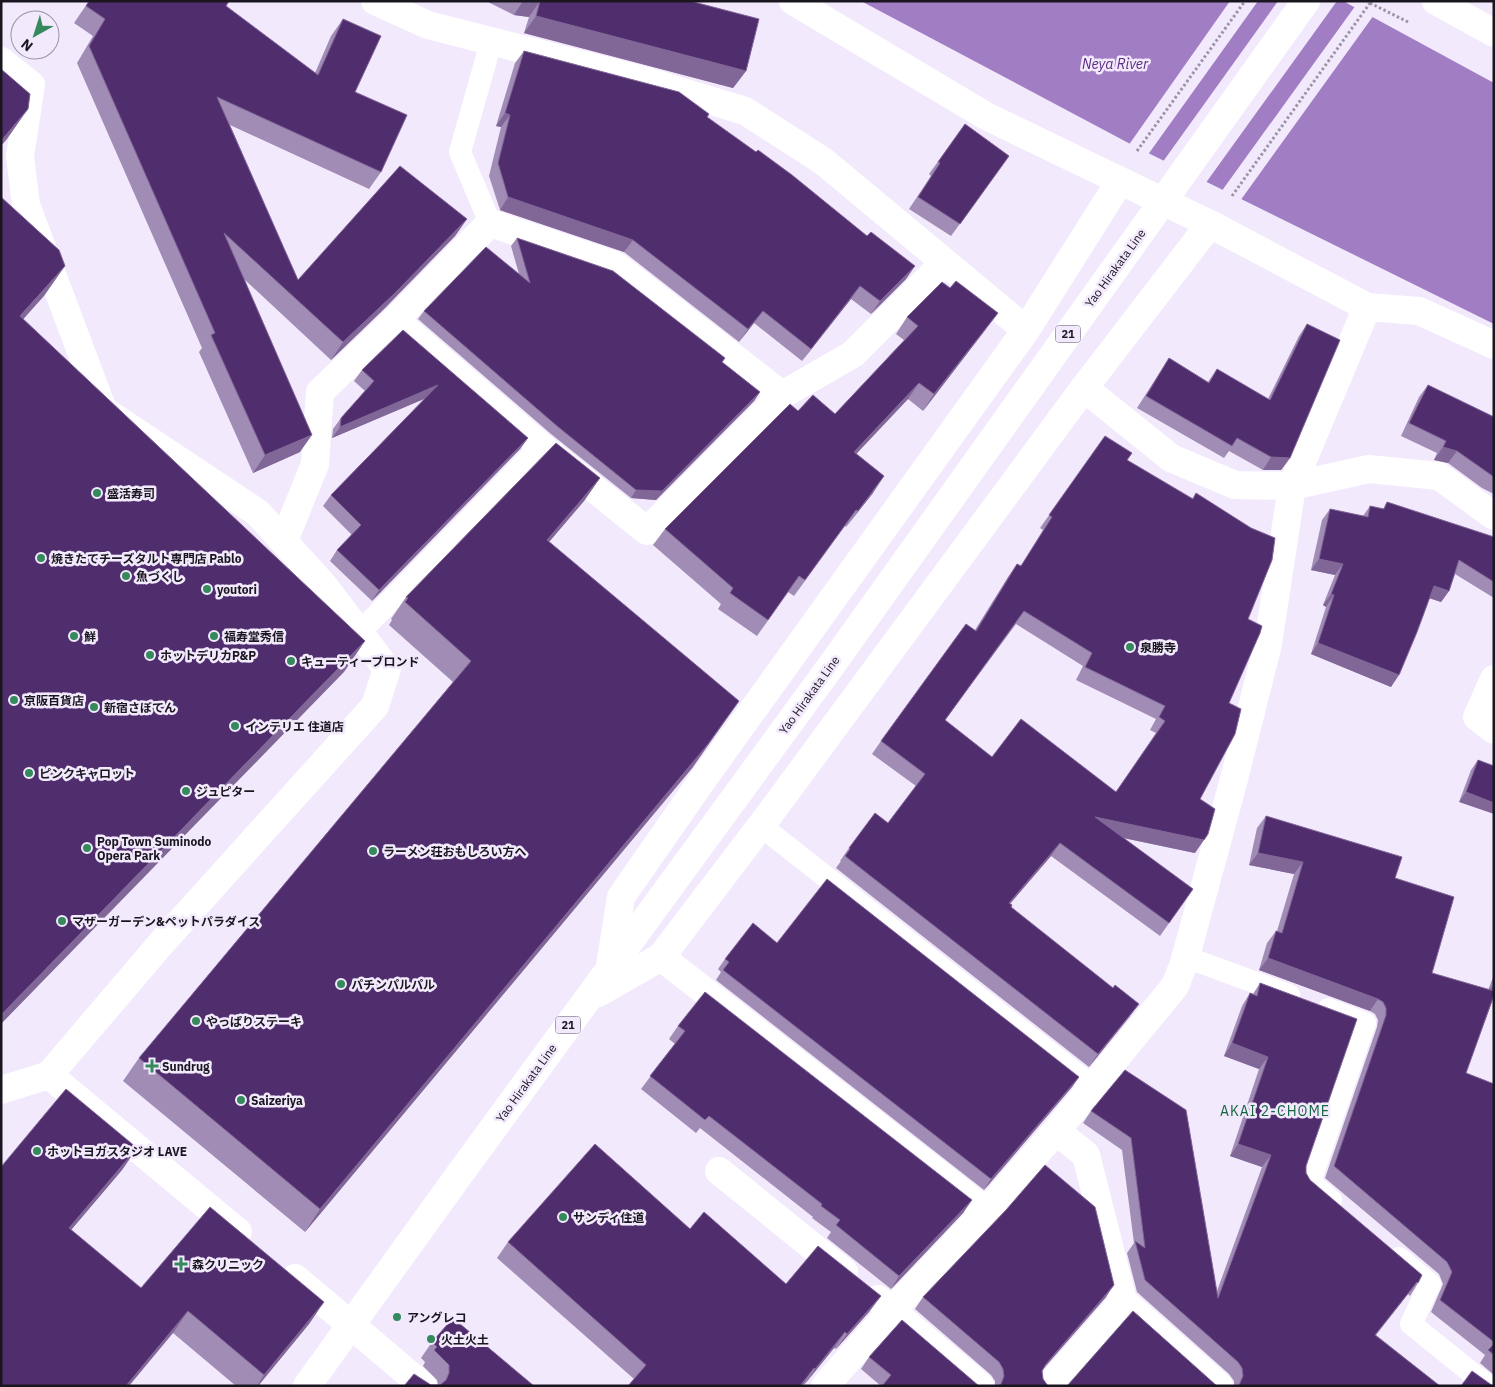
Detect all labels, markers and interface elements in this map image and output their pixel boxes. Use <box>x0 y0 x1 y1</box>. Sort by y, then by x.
north arrow <box>10 10 60 60</box>
text: N <box>17 35 36 55</box>
water label: Neya River <box>1082 55 1149 73</box>
street label: Yao Hirakata Line <box>1082 226 1149 310</box>
road number: 21 <box>1056 326 1080 342</box>
place label: 盛活寿司 <box>107 486 155 501</box>
marker: 盛活寿司 <box>91 487 103 499</box>
place label: 焼きたてチーズタルト専門店 Pablo <box>51 551 242 566</box>
marker: 焼きたてチーズタルト専門店 Pablo <box>35 552 47 564</box>
place label: 魚づくし <box>136 569 184 584</box>
marker: 魚づくし <box>120 570 132 582</box>
place label: youtori <box>217 582 257 597</box>
marker: youtori <box>201 583 213 595</box>
place label: 鮮 <box>84 629 96 644</box>
place label: 福寿堂秀信 <box>224 629 284 644</box>
marker: 鮮 <box>68 630 80 642</box>
marker: 福寿堂秀信 <box>208 630 220 642</box>
place label: 泉勝寺 <box>1140 640 1176 655</box>
marker: 泉勝寺 <box>1124 641 1136 653</box>
place label: ホットデリカP&P <box>160 648 256 663</box>
marker: ホットデリカP&P <box>144 649 156 661</box>
street label: Yao Hirakata Line <box>776 653 843 737</box>
place label: キューティーブロンド <box>301 654 420 669</box>
marker: キューティーブロンド <box>285 655 297 667</box>
place label: 京阪百貨店 <box>24 693 84 708</box>
marker: 京阪百貨店 <box>8 694 20 706</box>
place label: 新宿さぼてん <box>104 700 176 715</box>
marker: 新宿さぼてん <box>88 701 100 713</box>
place label: インテリエ 住道店 <box>245 719 344 734</box>
marker: インテリエ 住道店 <box>229 720 241 732</box>
place label: ピンクキャロット <box>39 766 135 781</box>
marker: ピンクキャロット <box>23 767 35 779</box>
place label: ジュピター <box>196 784 255 799</box>
marker: ジュピター <box>180 785 192 797</box>
place label: Pop Town Suminodo Opera Park <box>97 834 211 863</box>
marker: Pop Town Suminodo Opera Park <box>81 842 93 854</box>
place label: ラーメン荘おもしろい方へ <box>383 844 527 859</box>
marker: ラーメン荘おもしろい方へ <box>367 845 379 857</box>
place label: マザーガーデン&ペットパラダイス <box>72 914 260 929</box>
marker: マザーガーデン&ペットパラダイス <box>56 915 68 927</box>
place label: パチンパルパル <box>351 977 435 992</box>
marker: パチンパルパル <box>335 978 347 990</box>
place label: やっぱりステーキ <box>206 1014 302 1029</box>
marker: やっぱりステーキ <box>190 1015 202 1027</box>
road number: 21 <box>556 1016 580 1034</box>
street label: Yao Hirakata Line <box>493 1041 560 1125</box>
place label: Sundrug <box>162 1059 210 1074</box>
marker: Sundrug <box>146 1060 158 1072</box>
place label: Saizeriya <box>251 1093 303 1108</box>
marker: Saizeriya <box>235 1094 247 1106</box>
district label: AKAI 2-CHOME <box>1220 1102 1330 1120</box>
place label: ホットヨガスタジオ LAVE <box>47 1144 187 1159</box>
marker: ホットヨガスタジオ LAVE <box>31 1145 43 1157</box>
place label: サンディ住道 <box>573 1210 644 1225</box>
marker: サンディ住道 <box>557 1211 569 1223</box>
marker: 森クリニック <box>174 1257 188 1271</box>
place label: 森クリニック <box>192 1257 264 1272</box>
place label: アングレコ <box>407 1310 467 1325</box>
marker: アングレコ <box>391 1311 403 1323</box>
place label: 火土火土 <box>441 1332 489 1347</box>
marker: 火土火土 <box>425 1333 437 1345</box>

